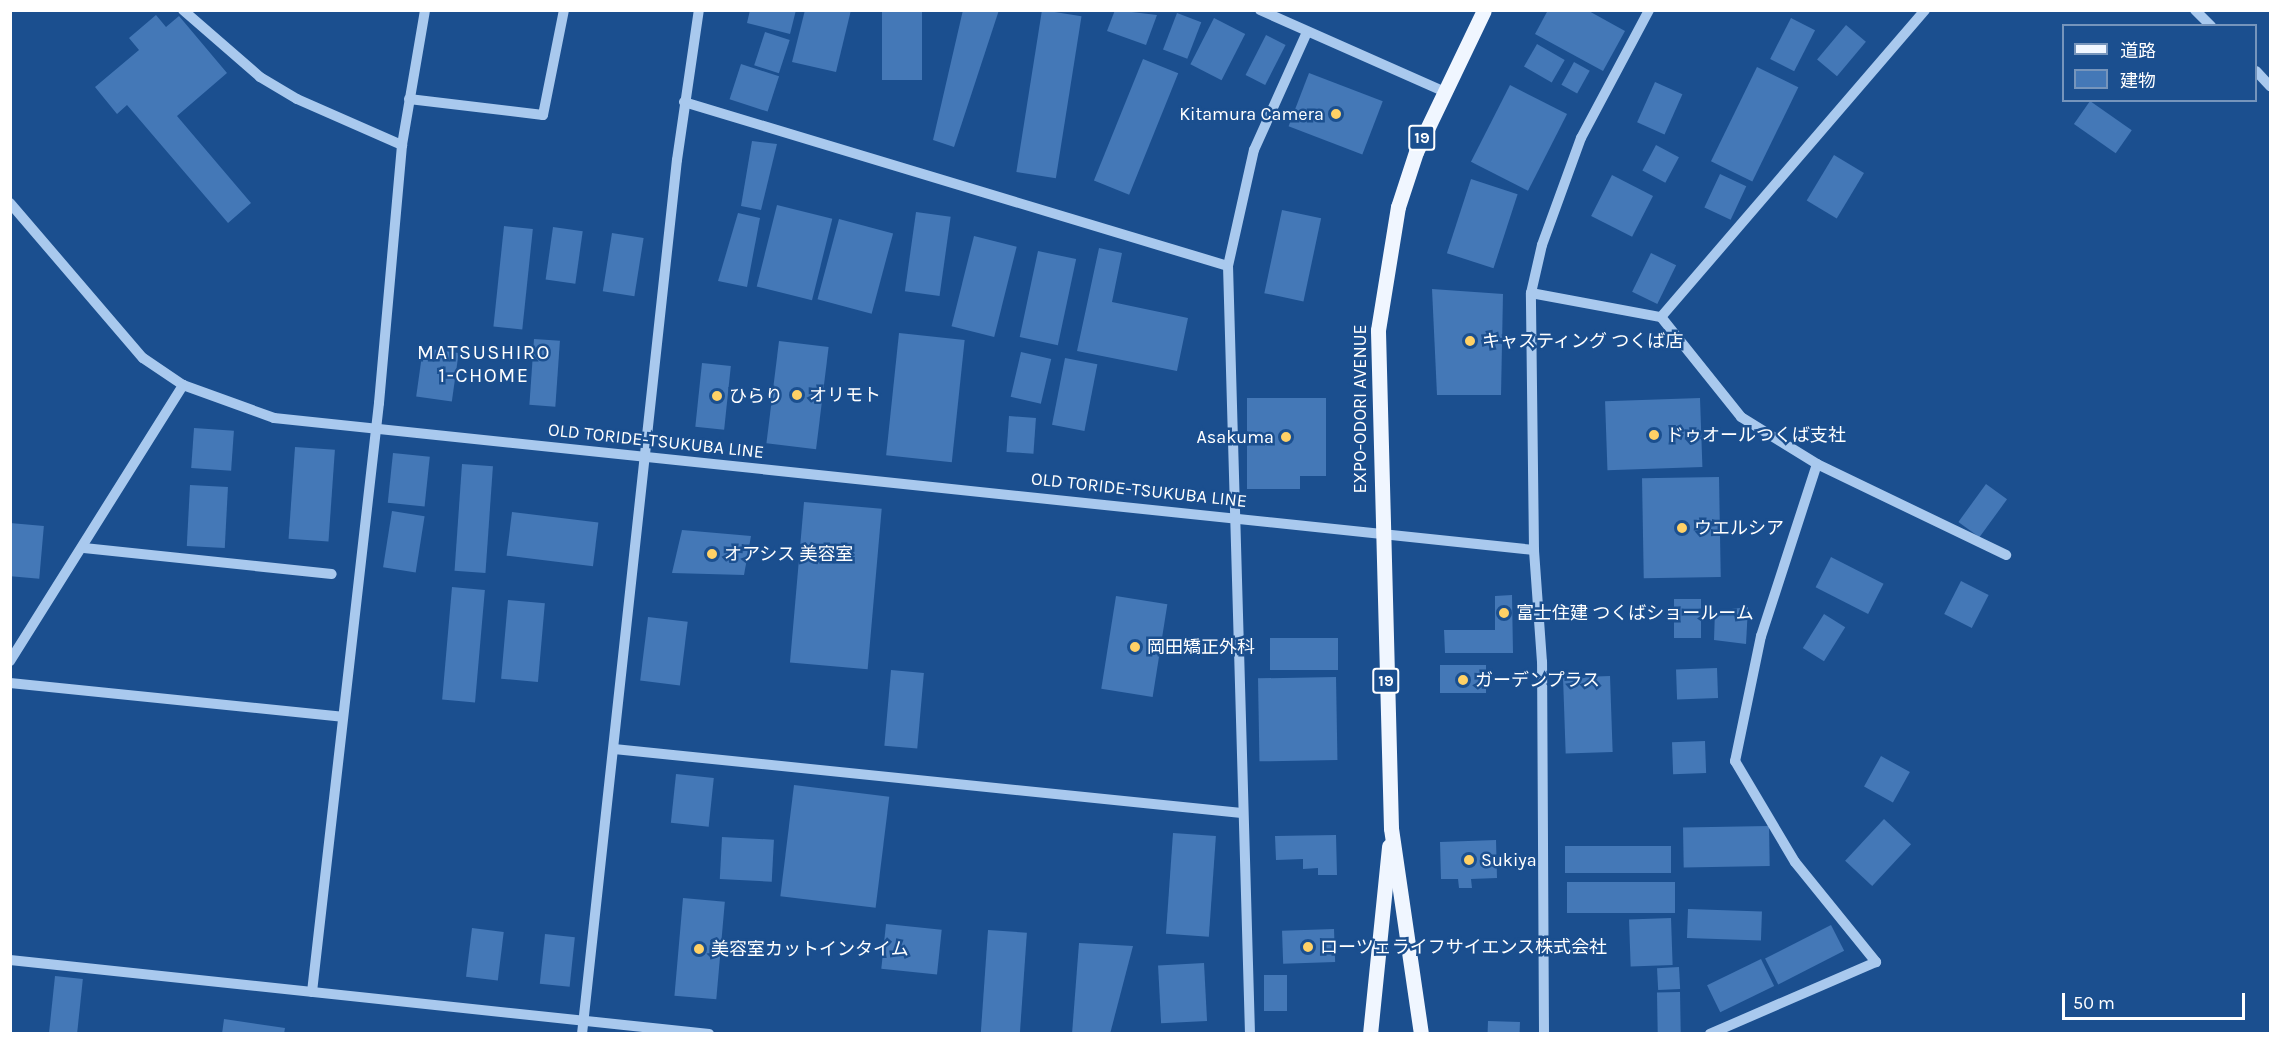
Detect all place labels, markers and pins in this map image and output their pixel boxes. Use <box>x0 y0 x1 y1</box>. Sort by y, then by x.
place label: Kitamura Camera <box>1179 103 1324 125</box>
marker: Kitamura Camera <box>1329 107 1343 121</box>
place label: キャスティング つくば店 <box>1482 330 1684 352</box>
marker: キャスティング つくば店 <box>1463 334 1477 348</box>
place label: オリモト <box>809 384 881 406</box>
place label: ひらり <box>729 385 783 407</box>
marker: オリモト <box>790 388 804 402</box>
marker: ひらり <box>710 389 724 403</box>
place label: ドゥオールつくば支社 <box>1666 424 1846 446</box>
place label: Asakuma <box>1197 426 1274 448</box>
marker: ドゥオールつくば支社 <box>1647 428 1661 442</box>
marker: Asakuma <box>1279 430 1293 444</box>
place label: ウエルシア <box>1694 517 1784 539</box>
marker: ウエルシア <box>1675 521 1689 535</box>
place label: オアシス 美容室 <box>724 543 854 565</box>
marker: オアシス 美容室 <box>705 547 719 561</box>
place label: 富士住建 つくばショールーム <box>1516 602 1754 624</box>
marker: 富士住建 つくばショールーム <box>1497 606 1511 620</box>
place label: 岡田矯正外科 <box>1147 636 1255 658</box>
marker: 岡田矯正外科 <box>1128 640 1142 654</box>
place label: ガーデンプラス <box>1475 669 1601 691</box>
marker: ガーデンプラス <box>1456 673 1470 687</box>
place label: Sukiya <box>1481 849 1537 871</box>
marker: Sukiya <box>1462 853 1476 867</box>
place label: ローツェライフサイエンス株式会社 <box>1320 936 1608 958</box>
place label: 美容室カットインタイム <box>711 938 909 960</box>
marker: ローツェライフサイエンス株式会社 <box>1301 940 1315 954</box>
marker: 美容室カットインタイム <box>692 942 706 956</box>

